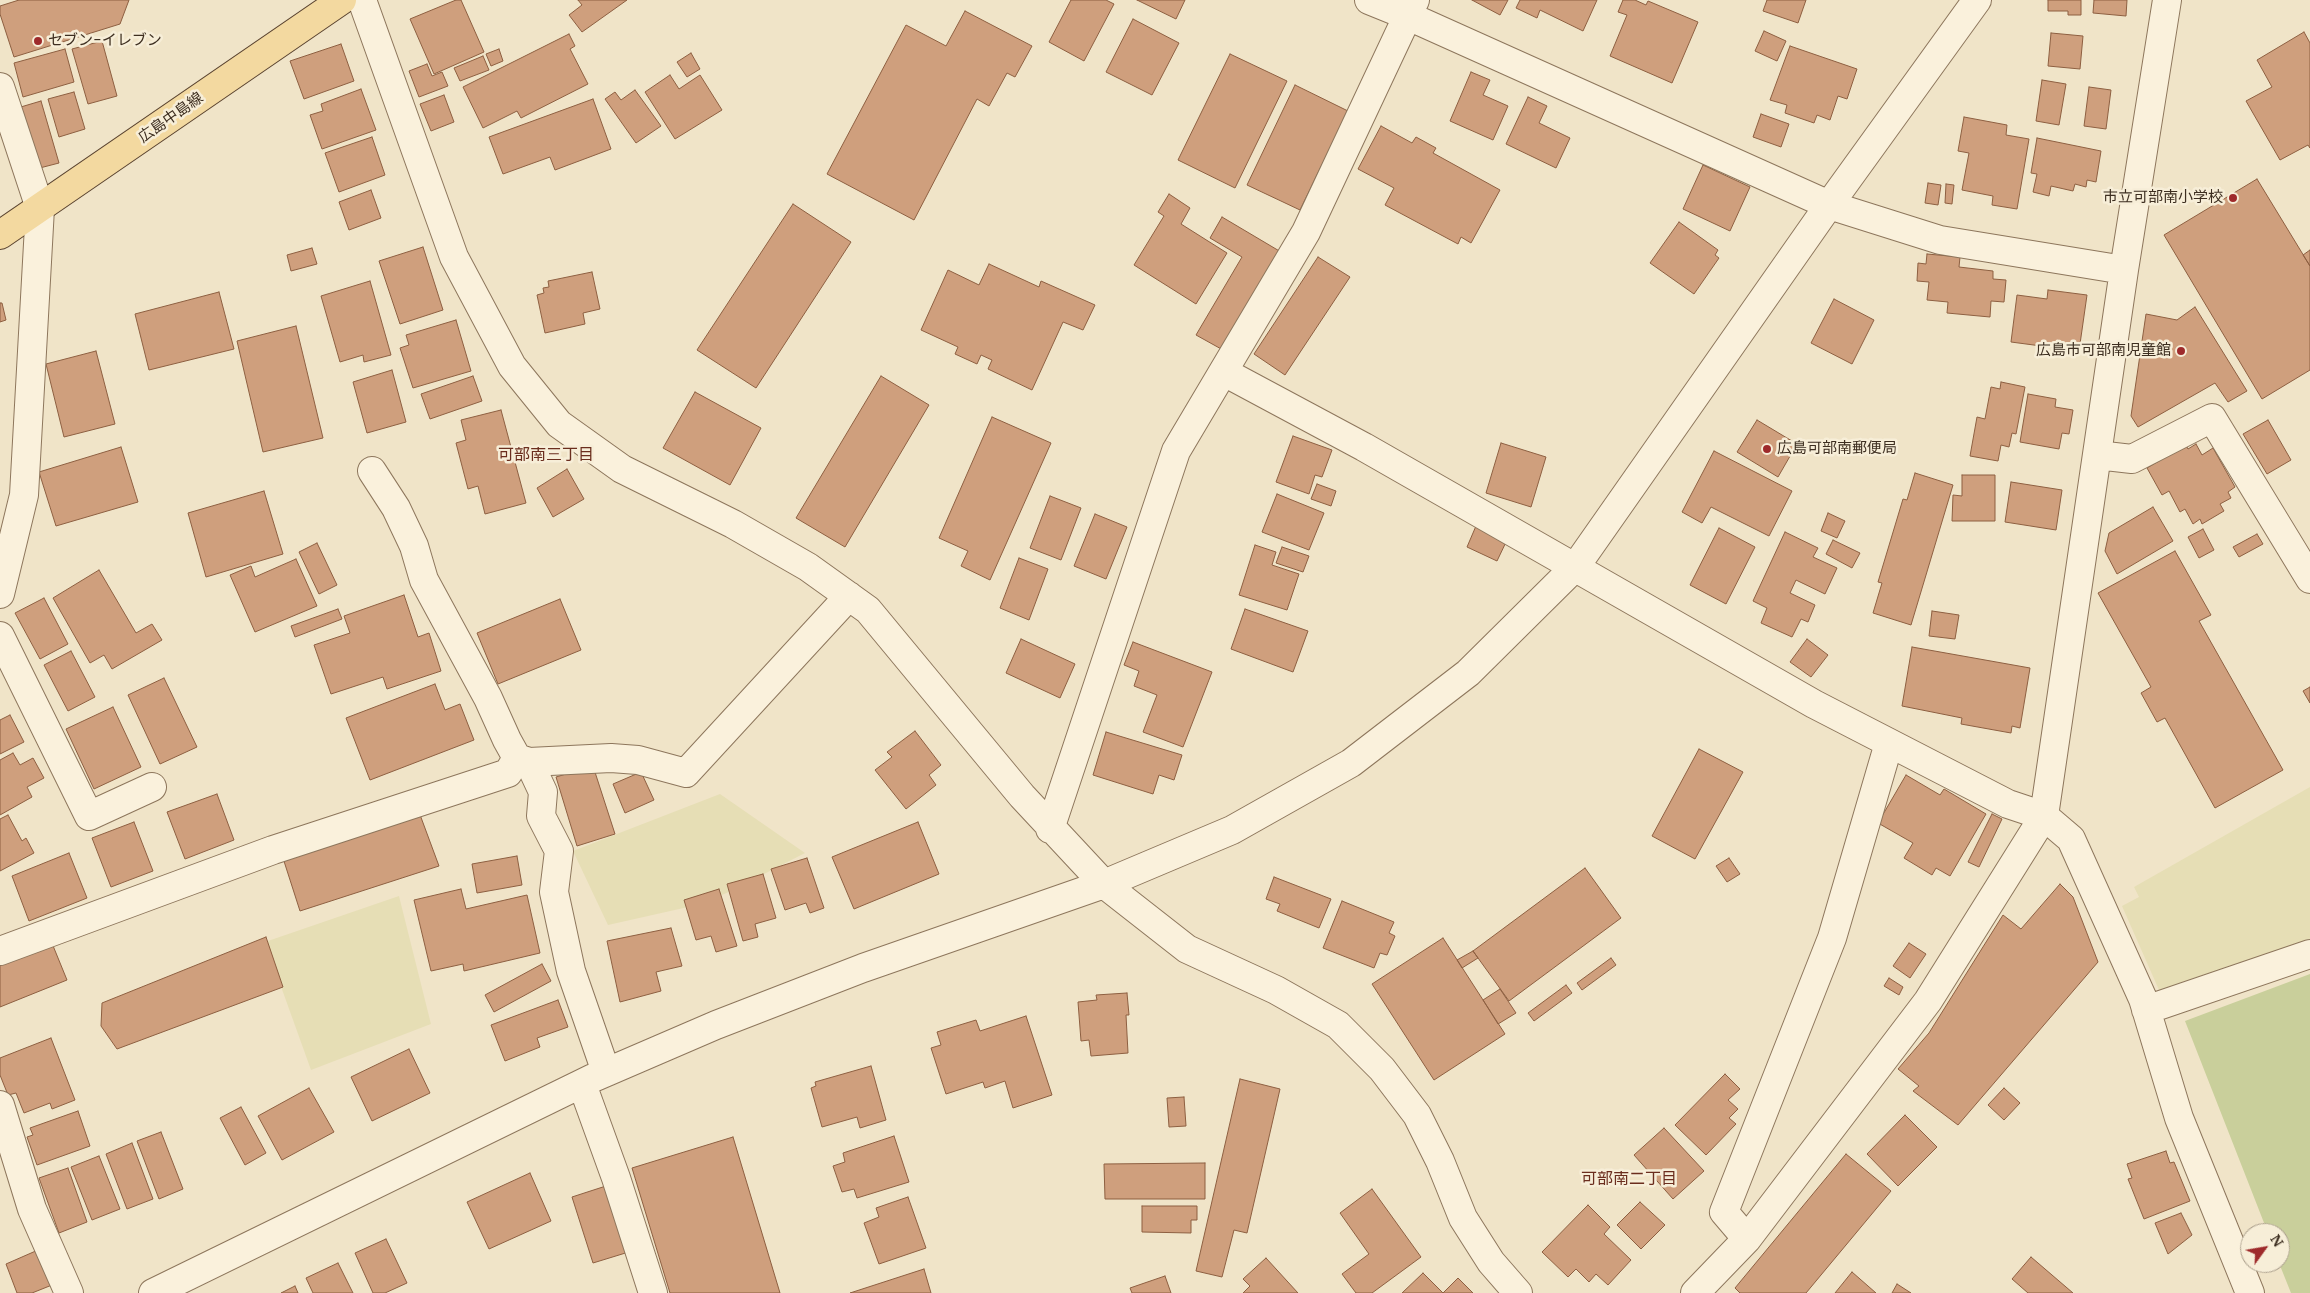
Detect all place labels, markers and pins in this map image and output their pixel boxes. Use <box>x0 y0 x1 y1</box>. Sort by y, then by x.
place label: セブン-イレブン <box>48 32 162 50</box>
marker: セブン-イレブン <box>32 35 44 47</box>
place label: 市立可部南小学校 <box>2103 189 2223 207</box>
marker: 市立可部南小学校 <box>2227 192 2239 204</box>
place label: 広島市可部南児童館 <box>2036 342 2171 360</box>
marker: 広島市可部南児童館 <box>2175 345 2187 357</box>
place label: 広島可部南郵便局 <box>1777 440 1897 458</box>
marker: 広島可部南郵便局 <box>1761 443 1773 455</box>

